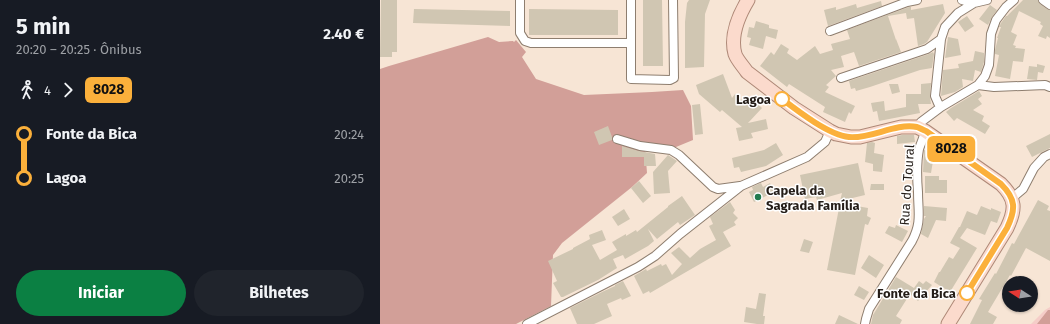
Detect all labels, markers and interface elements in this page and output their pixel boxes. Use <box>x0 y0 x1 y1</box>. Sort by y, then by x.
text: 5 min <box>16 13 71 40</box>
text: 2.40 € <box>323 25 364 43</box>
text: 20:20 – 20:25 · Ônibus <box>16 42 142 57</box>
icon: walk <box>16 79 38 101</box>
icon: forward <box>57 79 79 101</box>
text: 8028 <box>93 81 124 98</box>
text: 4 <box>44 83 51 98</box>
marker: Lagoa <box>774 91 790 107</box>
place label: Lagoa <box>736 92 771 107</box>
text: Fonte da Bica <box>46 125 137 143</box>
text: 20:24 <box>334 127 364 142</box>
line badge: 8028 <box>923 136 979 162</box>
text: 8028 <box>935 140 967 157</box>
street label: Rua do Toural <box>897 144 917 226</box>
text: Lagoa <box>46 169 86 187</box>
text: 20:25 <box>334 171 364 186</box>
place label: Capela da Sagrada Família <box>766 183 860 213</box>
marker: Capela da Sagrada Família <box>753 192 763 202</box>
button: Iniciar <box>16 270 186 316</box>
button: Bilhetes <box>194 270 364 316</box>
north arrow <box>1002 276 1038 312</box>
map controls <box>1002 276 1038 312</box>
marker: Fonte da Bica <box>959 285 975 301</box>
place label: Fonte da Bica <box>877 286 956 301</box>

